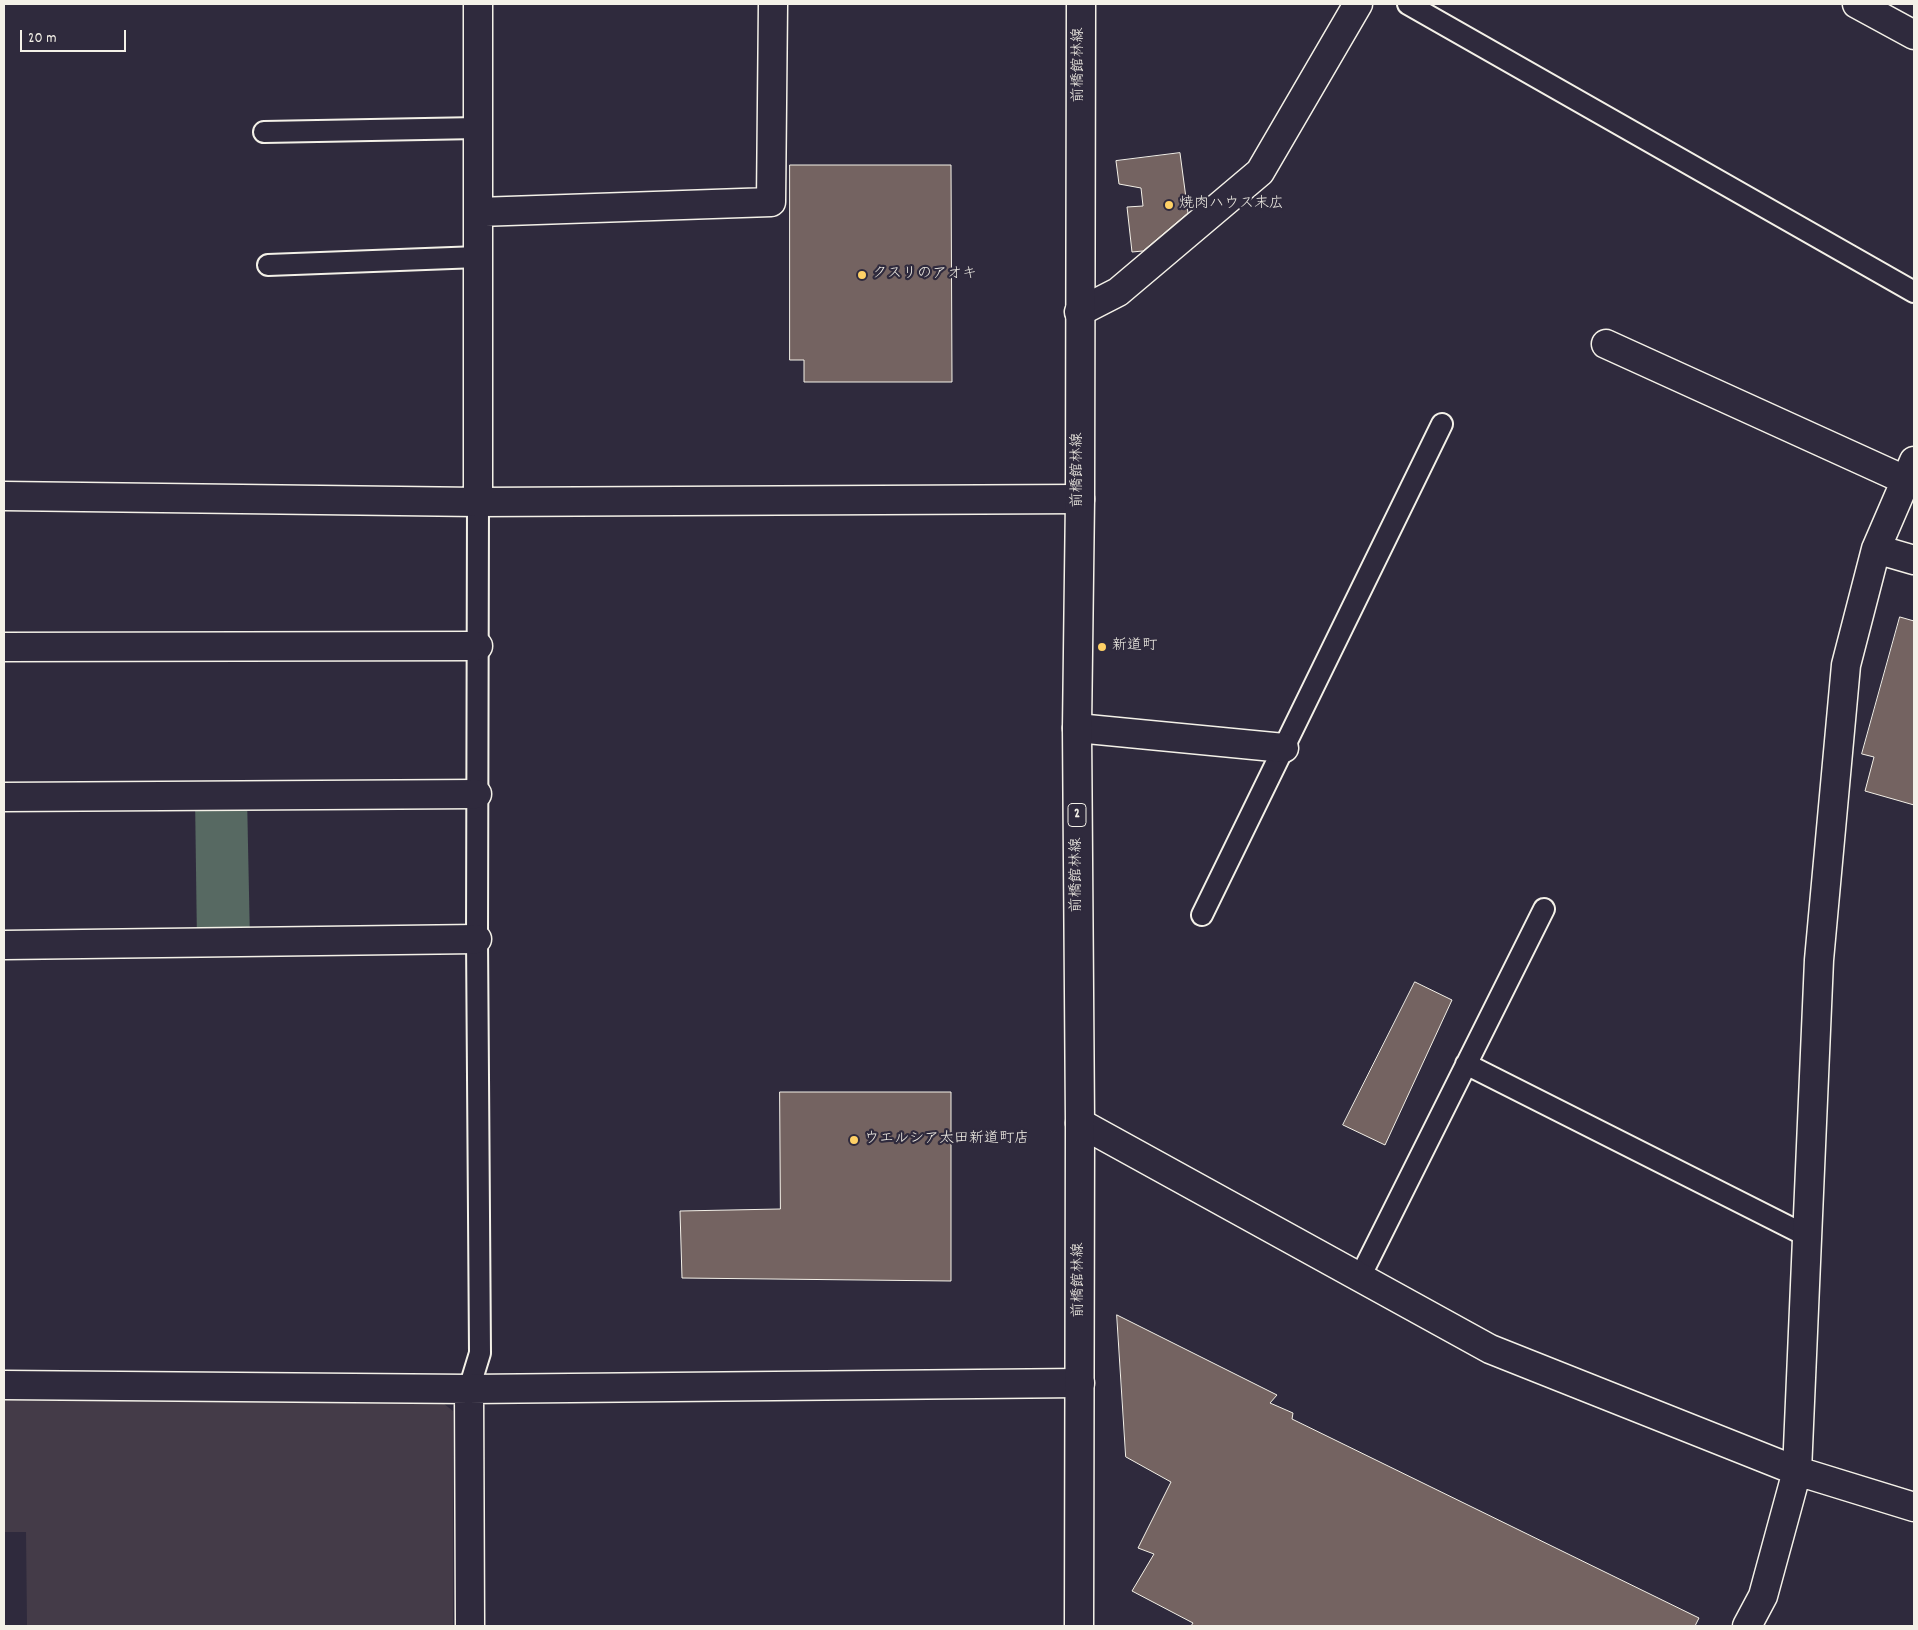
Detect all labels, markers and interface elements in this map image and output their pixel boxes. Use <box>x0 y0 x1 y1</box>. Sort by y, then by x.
scale bar <box>22 20 129 52</box>
text: 20 m <box>28 28 56 50</box>
street label: 前橋館林線 <box>1071 28 1089 102</box>
place label: 焼肉ハウス末広 <box>1179 196 1284 214</box>
marker: 焼肉ハウス末広 <box>1163 199 1175 211</box>
place label: クスリのアオキ <box>872 266 977 284</box>
marker: クスリのアオキ <box>856 269 868 281</box>
street label: 前橋館林線 <box>1070 433 1088 507</box>
place label: 新道町 <box>1112 638 1157 656</box>
marker: 新道町 <box>1096 641 1108 653</box>
road number: 2 <box>1068 804 1086 826</box>
street label: 前橋館林線 <box>1069 838 1087 912</box>
place label: ウエルシア太田新道町店 <box>864 1131 1029 1149</box>
marker: ウエルシア太田新道町店 <box>848 1134 860 1146</box>
street label: 前橋館林線 <box>1071 1243 1089 1317</box>

